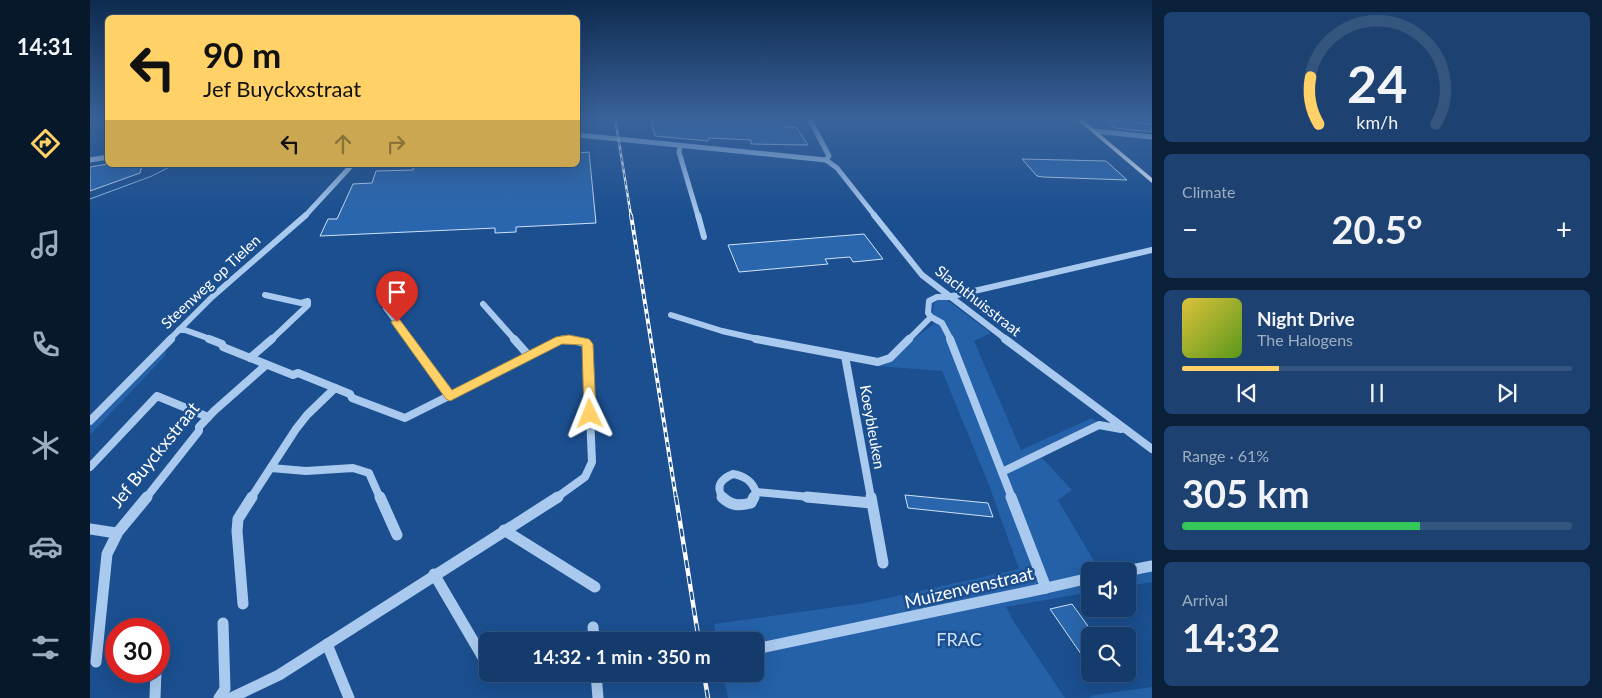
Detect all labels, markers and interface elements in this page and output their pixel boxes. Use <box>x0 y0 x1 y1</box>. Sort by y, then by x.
text: 14:31 <box>17 33 73 60</box>
text: 90 m <box>203 33 281 75</box>
icon: left <box>120 35 185 100</box>
text: 24 <box>1347 52 1407 114</box>
text: Jef Buyckxstraat <box>203 75 361 102</box>
text: km/h <box>1356 111 1398 133</box>
icon: directions <box>28 126 63 161</box>
icon: left <box>276 130 304 158</box>
icon: ahead <box>329 130 357 158</box>
icon: right <box>382 130 410 158</box>
text: Climate <box>1182 182 1235 201</box>
text: 20.5° <box>1332 206 1422 252</box>
text: − <box>1182 212 1198 246</box>
text: + <box>1556 212 1572 246</box>
icon: music <box>28 227 63 262</box>
street label: Steenweg op Tielen <box>157 231 264 332</box>
street label: Slachthuisstraat <box>932 261 1026 340</box>
pin <box>376 271 418 322</box>
icon: arrive <box>383 278 411 306</box>
text: Night Drive <box>1257 307 1355 330</box>
icon: phone <box>28 327 63 362</box>
text: The Halogens <box>1257 330 1353 349</box>
icon: previous <box>1233 379 1261 407</box>
icon: pause <box>1363 379 1391 407</box>
icon: next <box>1493 379 1521 407</box>
street label: Koeybleuken <box>857 383 889 470</box>
position arrow <box>563 387 615 439</box>
street label: Jef Buyckxstraat <box>105 397 204 512</box>
icon: climate <box>28 428 63 463</box>
text: Range · 61% <box>1182 446 1269 465</box>
text: 305 km <box>1182 470 1310 516</box>
icon: car <box>28 529 63 564</box>
street label: Muizenvenstraat <box>902 561 1036 613</box>
map controls <box>1081 562 1136 682</box>
button: sound <box>1081 562 1136 617</box>
text: Arrival <box>1182 590 1228 609</box>
text: 14:32 <box>1182 614 1280 660</box>
speed limit sign: 30 <box>105 618 170 683</box>
button: search <box>1081 627 1136 682</box>
park label: FRAC <box>936 628 982 650</box>
icon: filters <box>28 630 63 665</box>
text: 14:32 · 1 min · 350 m <box>532 645 711 668</box>

